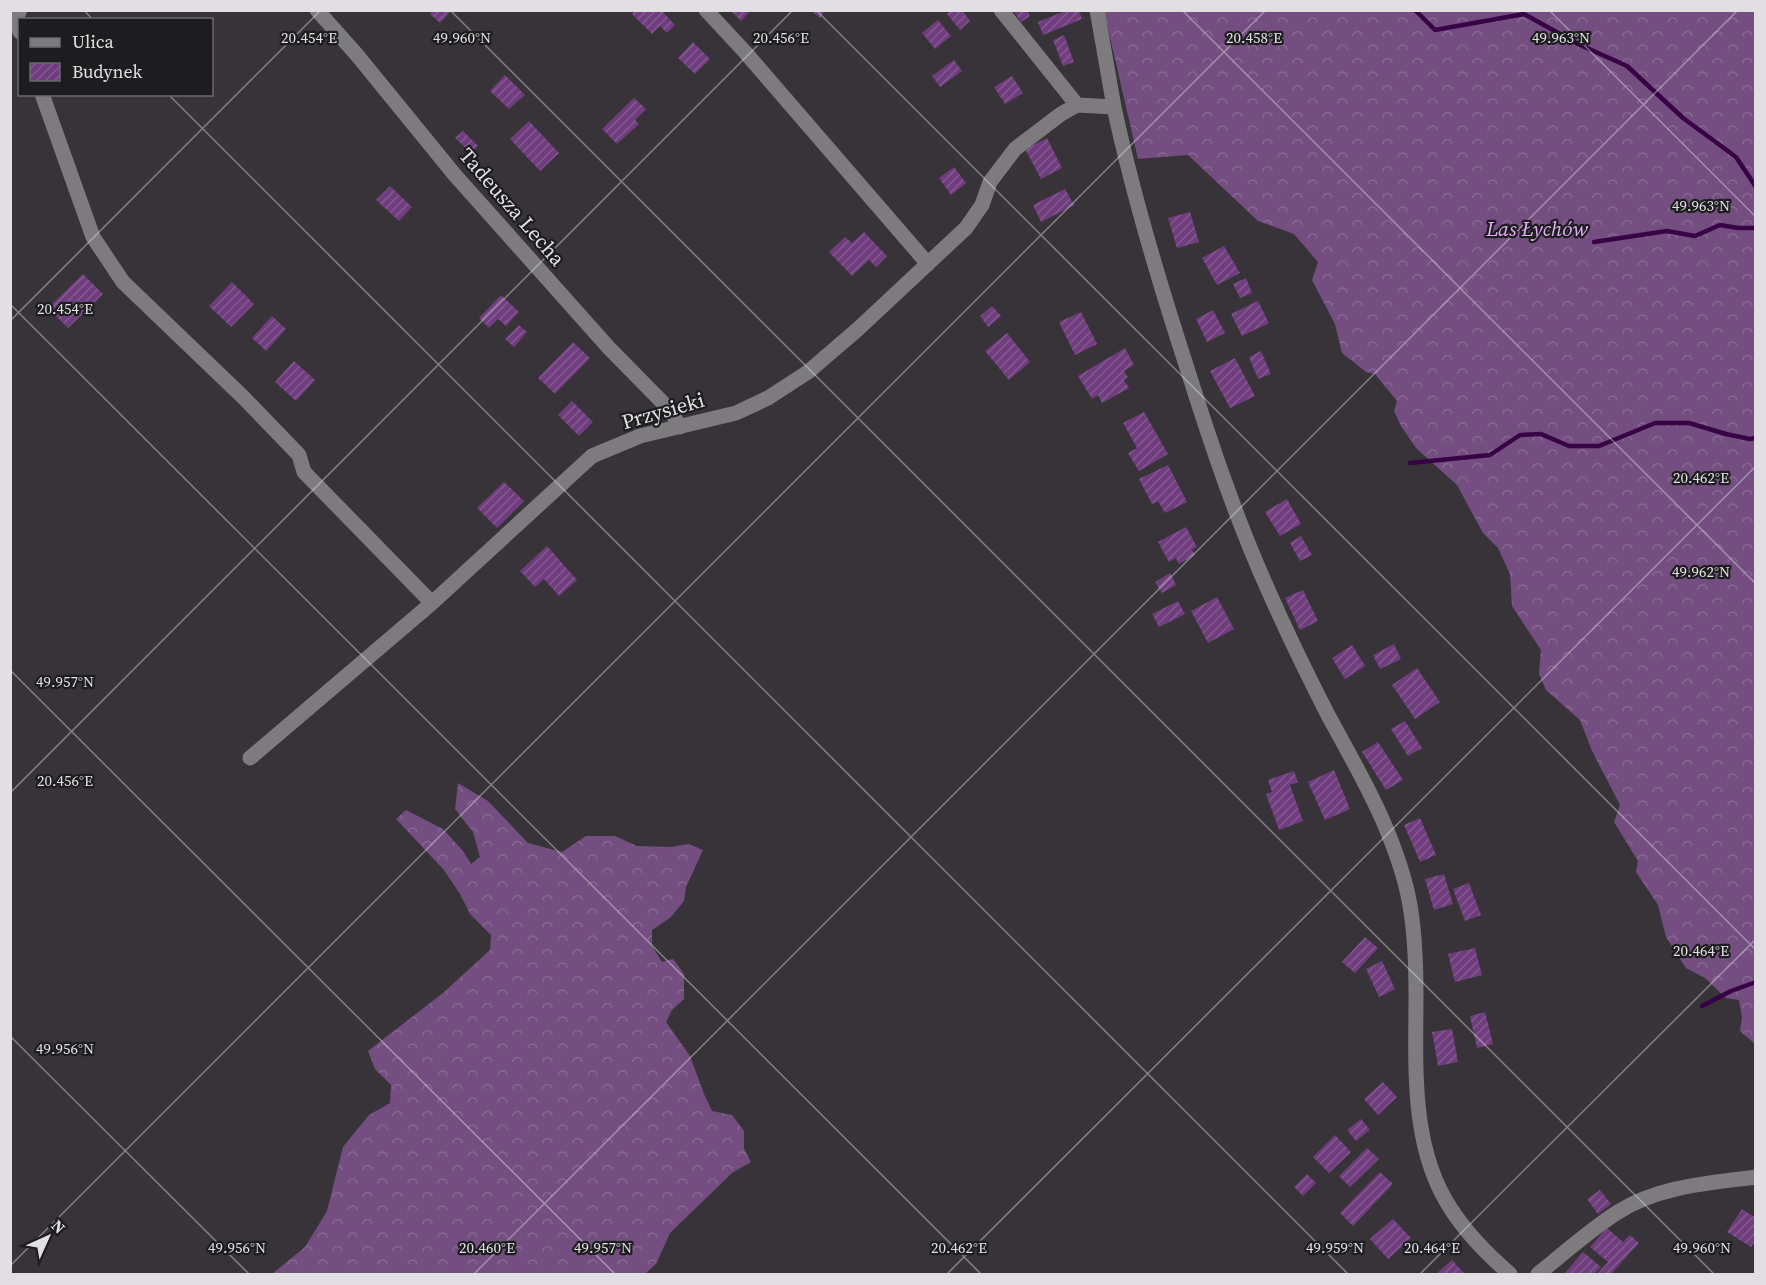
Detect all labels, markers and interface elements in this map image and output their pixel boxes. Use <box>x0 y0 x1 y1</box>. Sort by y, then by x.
legend <box>18 18 213 96</box>
text: 20.454°E <box>281 27 337 48</box>
text: 49.960°N <box>433 27 491 48</box>
text: 20.456°E <box>753 27 809 48</box>
text: 20.458°E <box>1226 27 1282 48</box>
text: 49.963°N <box>1532 27 1590 48</box>
text: Ulica <box>72 29 115 54</box>
text: Budynek <box>72 59 142 84</box>
street label: Tadeusza Lecha <box>453 141 572 272</box>
text: 49.963°N <box>1672 195 1730 216</box>
park label: Las Łychów <box>1485 214 1589 243</box>
text: 20.454°E <box>37 298 93 319</box>
street label: Przysieki <box>618 385 708 436</box>
text: 20.462°E <box>1673 467 1729 488</box>
text: 49.962°N <box>1672 561 1730 582</box>
text: 49.957°N <box>36 671 94 692</box>
text: 20.456°E <box>37 770 93 791</box>
text: 20.464°E <box>1673 940 1729 961</box>
text: 49.956°N <box>36 1038 94 1059</box>
north arrow <box>18 1207 78 1267</box>
text: N <box>47 1214 71 1239</box>
text: 49.956°N <box>208 1237 266 1258</box>
text: 20.460°E <box>459 1237 515 1258</box>
text: 49.957°N <box>574 1237 632 1258</box>
text: 20.462°E <box>931 1237 987 1258</box>
text: 49.959°N <box>1306 1237 1364 1258</box>
text: 20.464°E <box>1404 1237 1460 1258</box>
text: 49.960°N <box>1673 1237 1731 1258</box>

